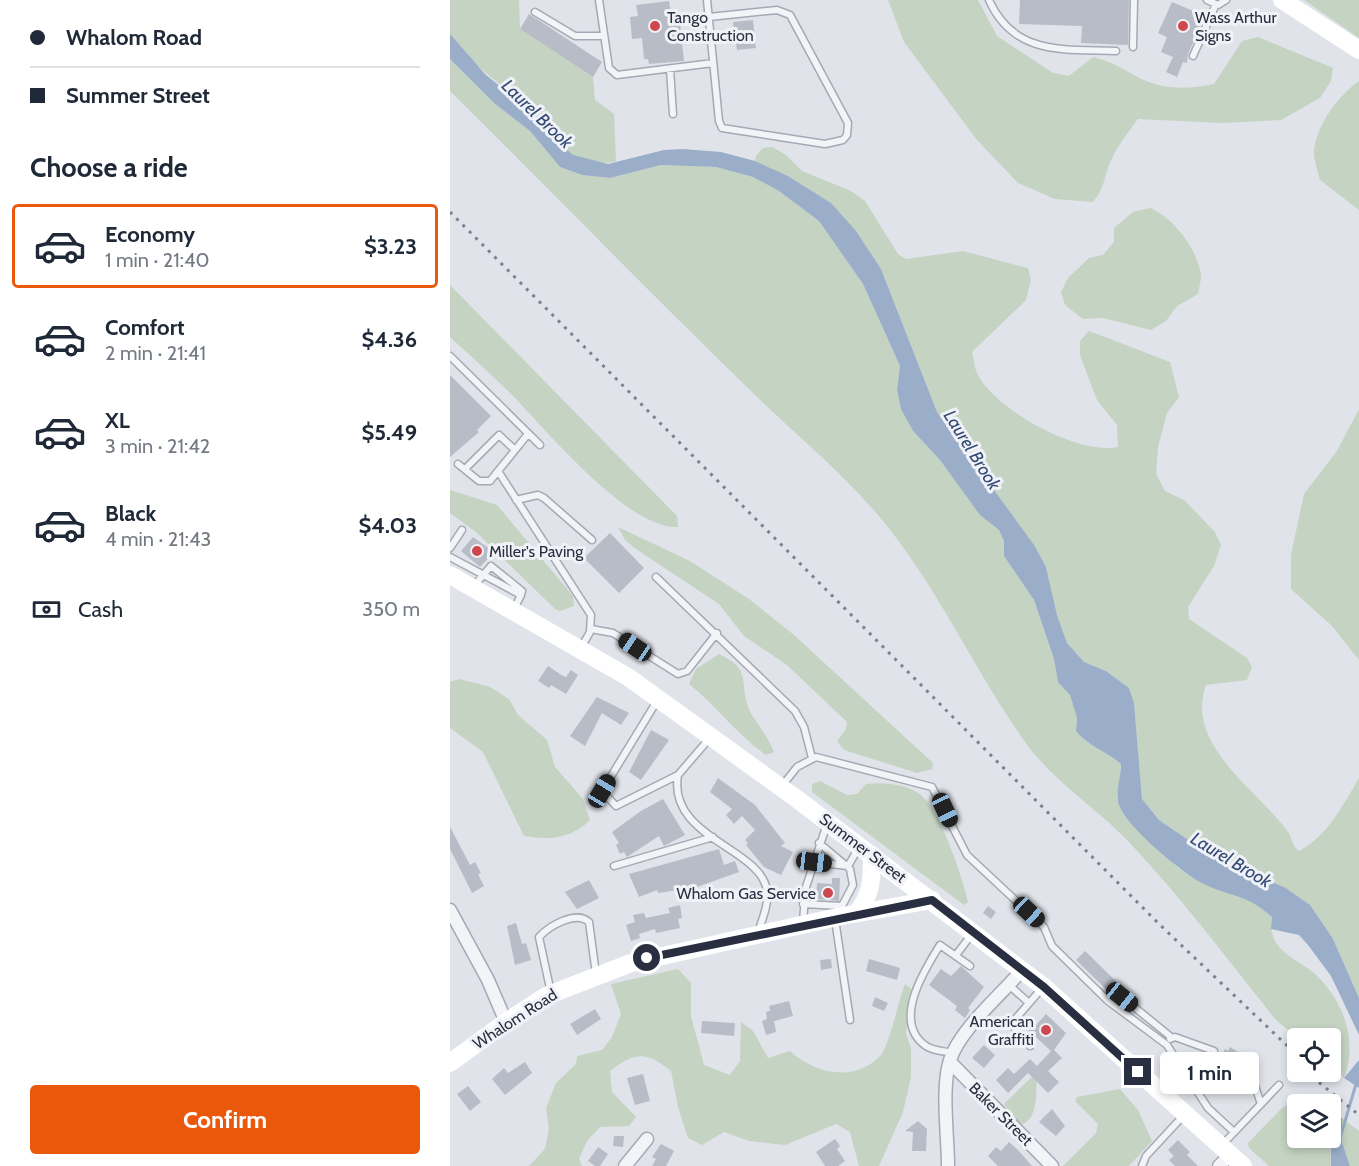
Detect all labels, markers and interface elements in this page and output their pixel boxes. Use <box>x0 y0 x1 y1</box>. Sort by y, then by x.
place label: Tango Construction <box>667 8 754 45</box>
place label: Wass Arthur Signs <box>1195 8 1277 45</box>
marker: Tango Construction <box>648 19 662 33</box>
marker: Wass Arthur Signs <box>1176 19 1190 33</box>
text: Whalom Road <box>66 24 202 51</box>
water label: Laurel Brook <box>497 75 578 154</box>
text: Summer Street <box>66 82 210 109</box>
text: Choose a ride <box>30 151 188 184</box>
icon: car <box>33 219 87 273</box>
text: Economy <box>105 221 195 248</box>
text: $3.23 <box>364 233 417 260</box>
text: 1 min · 21:40 <box>105 248 209 272</box>
icon: car <box>33 312 87 366</box>
text: Comfort <box>105 314 184 341</box>
text: $4.36 <box>361 326 417 353</box>
text: 2 min · 21:41 <box>105 341 206 365</box>
icon: car <box>33 405 87 459</box>
water label: Laurel Brook <box>939 406 1006 495</box>
text: XL <box>105 407 130 434</box>
text: $5.49 <box>362 419 417 446</box>
text: 3 min · 21:42 <box>105 434 210 458</box>
icon: car <box>33 498 87 552</box>
text: Black <box>105 500 156 527</box>
text: $4.03 <box>359 512 417 539</box>
text: 4 min · 21:43 <box>105 527 211 551</box>
place label: Miller's Paving <box>489 542 584 561</box>
marker: Miller's Paving <box>470 544 484 558</box>
icon: cash <box>30 593 63 626</box>
text: Cash <box>78 596 123 623</box>
text: 350 m <box>362 597 420 621</box>
car <box>615 629 655 665</box>
car <box>585 771 619 811</box>
car <box>929 790 961 830</box>
street label: Summer Street <box>816 809 911 887</box>
water label: Laurel Brook <box>1187 827 1276 893</box>
car <box>795 851 833 873</box>
place label: Whalom Gas Service <box>677 884 816 903</box>
marker: Whalom Gas Service <box>821 886 835 900</box>
car <box>1010 893 1048 931</box>
route start <box>633 944 660 971</box>
car <box>1102 979 1142 1015</box>
street label: Whalom Road <box>469 985 561 1053</box>
place label: American Graffiti <box>970 1012 1034 1049</box>
marker: American Graffiti <box>1039 1023 1053 1037</box>
map controls <box>1287 1028 1341 1148</box>
button: locate <box>1287 1028 1341 1082</box>
callout: 1 min <box>1159 1051 1258 1093</box>
route end <box>1124 1058 1151 1085</box>
text: 1 min <box>1187 1061 1232 1085</box>
street label: Baker Street <box>965 1078 1037 1150</box>
button: Confirm <box>30 1085 420 1154</box>
button: layers <box>1287 1094 1341 1148</box>

